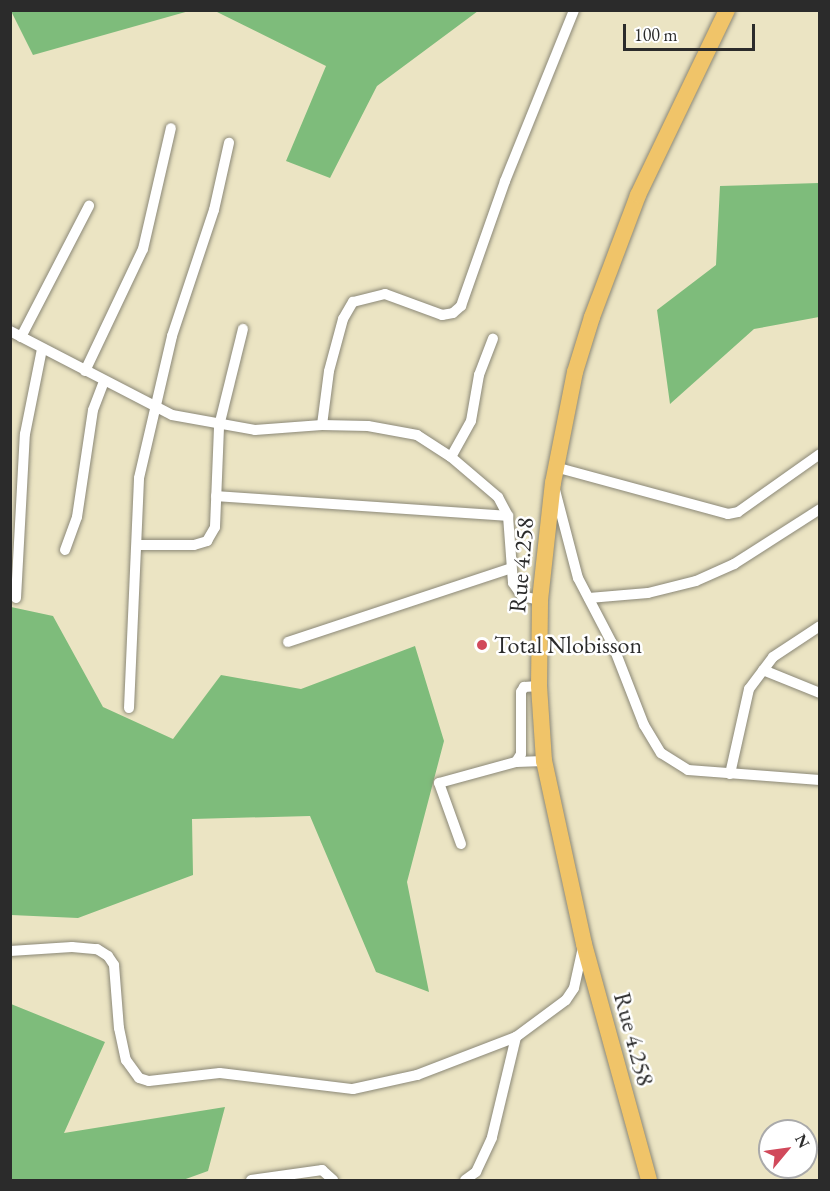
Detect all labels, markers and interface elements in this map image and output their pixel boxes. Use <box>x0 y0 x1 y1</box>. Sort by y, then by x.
scale bar <box>626 12 758 50</box>
text: 100 m <box>634 23 678 46</box>
street label: Rue 4.258 <box>502 516 540 614</box>
place label: Total Nlobisson <box>494 631 642 659</box>
marker: Total Nlobisson <box>475 638 489 652</box>
street label: Rue 4.258 <box>608 989 660 1089</box>
north arrow <box>758 1119 818 1179</box>
text: N <box>790 1130 815 1152</box>

